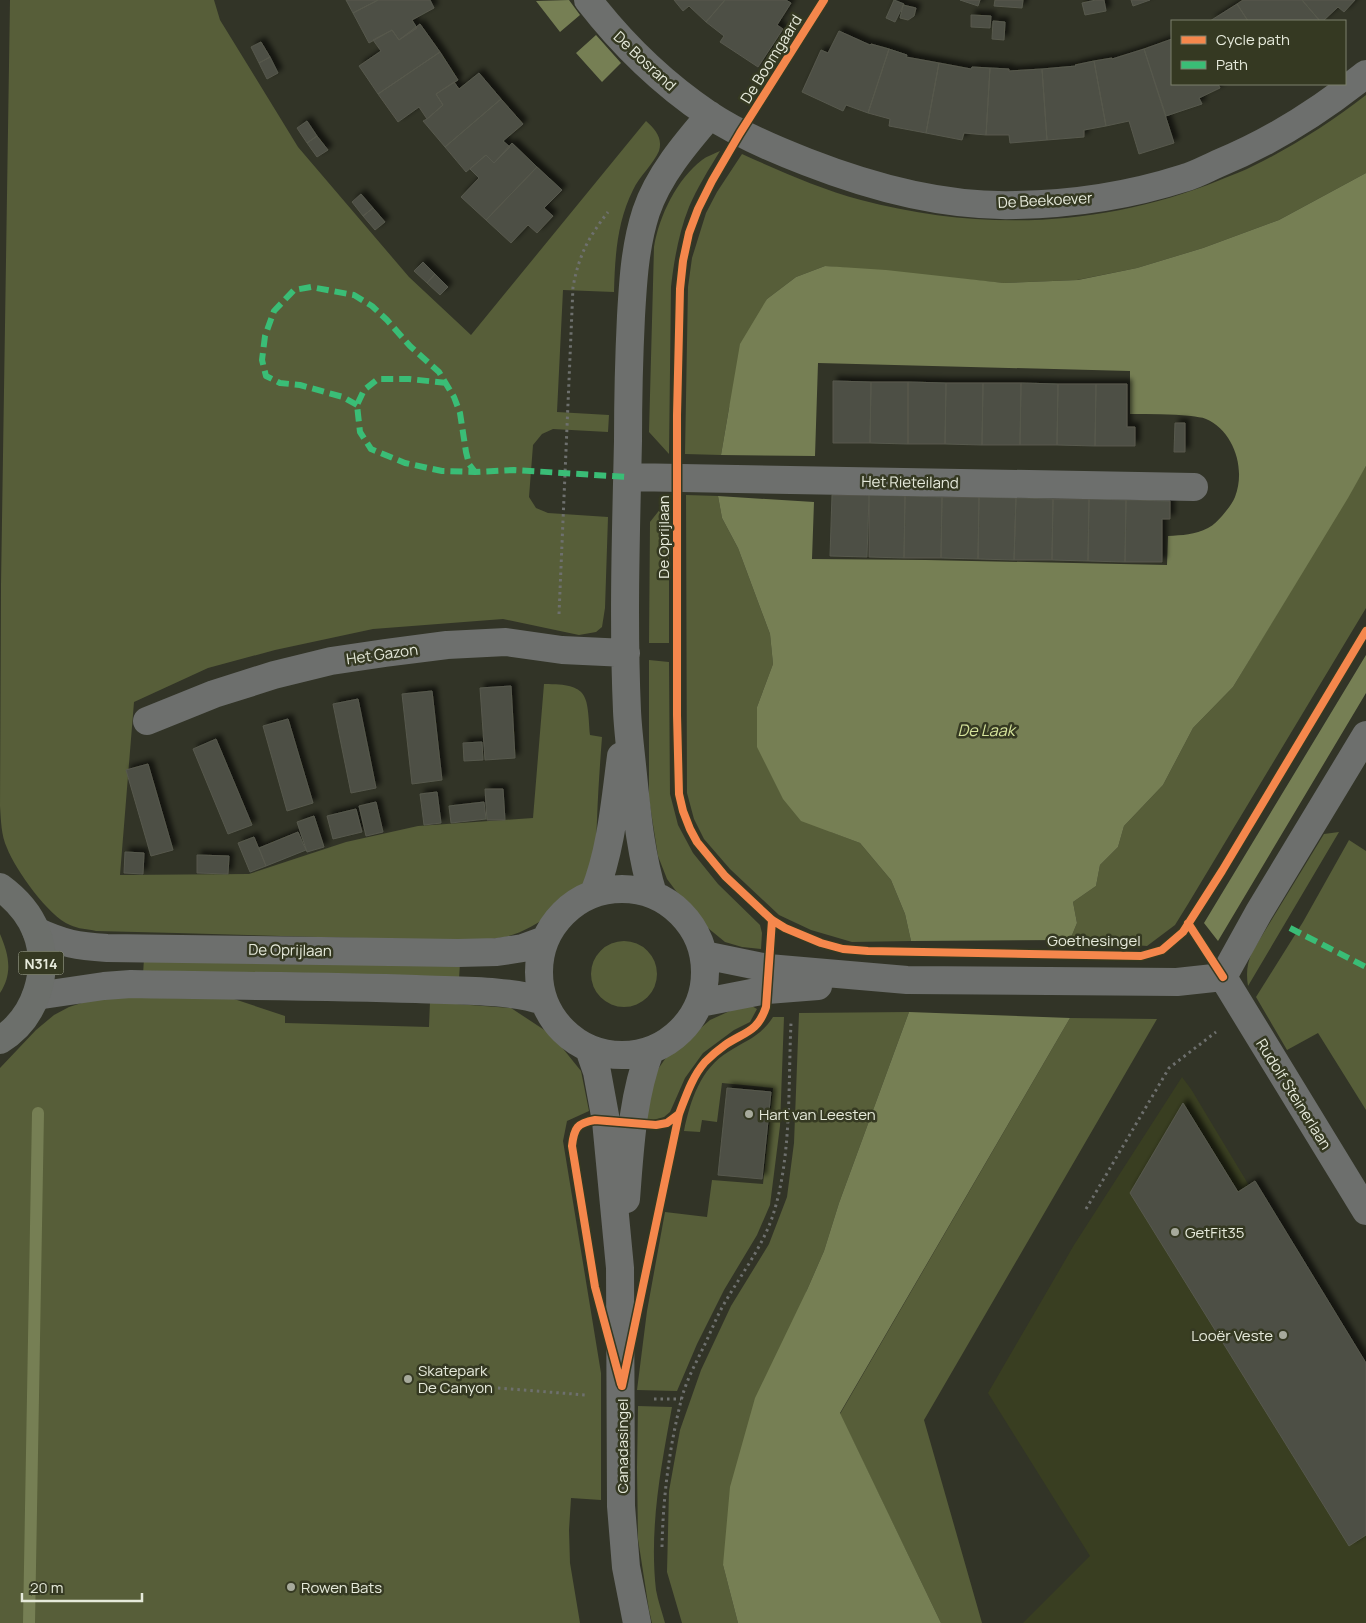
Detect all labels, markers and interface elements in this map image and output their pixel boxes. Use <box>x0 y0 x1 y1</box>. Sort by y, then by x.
street label: De Boomgaard <box>735 11 807 107</box>
legend <box>1171 20 1346 85</box>
street label: De Bosrand <box>609 26 681 96</box>
text: Cycle path <box>1216 29 1290 50</box>
text: Path <box>1216 54 1248 75</box>
street label: De Beekoever <box>997 187 1093 213</box>
street label: Het Rieteiland <box>861 471 959 493</box>
street label: De Oprijlaan <box>653 495 674 579</box>
street label: Het Gazon <box>345 639 419 669</box>
water label: De Laak <box>957 719 1017 741</box>
street label: Goethesingel <box>1047 930 1141 951</box>
street label: De Oprijlaan <box>248 939 332 961</box>
road number: N314 <box>18 951 64 974</box>
street label: Rudolf Steinerlaan <box>1251 1034 1337 1154</box>
place label: Hart van Leesten <box>759 1104 876 1125</box>
marker: Hart van Leesten <box>743 1108 755 1120</box>
place label: GetFit35 <box>1185 1222 1244 1243</box>
marker: GetFit35 <box>1169 1226 1181 1238</box>
place label: Looër Veste <box>1191 1325 1273 1346</box>
marker: Looër Veste <box>1277 1329 1289 1341</box>
place label: Skatepark De Canyon <box>418 1360 493 1398</box>
marker: Skatepark De Canyon <box>402 1373 414 1385</box>
street label: Canadasingel <box>612 1399 633 1493</box>
scale bar <box>22 1570 142 1602</box>
text: 20 m <box>30 1577 63 1598</box>
place label: Rowen Bats <box>301 1577 382 1598</box>
marker: Rowen Bats <box>285 1581 297 1593</box>

